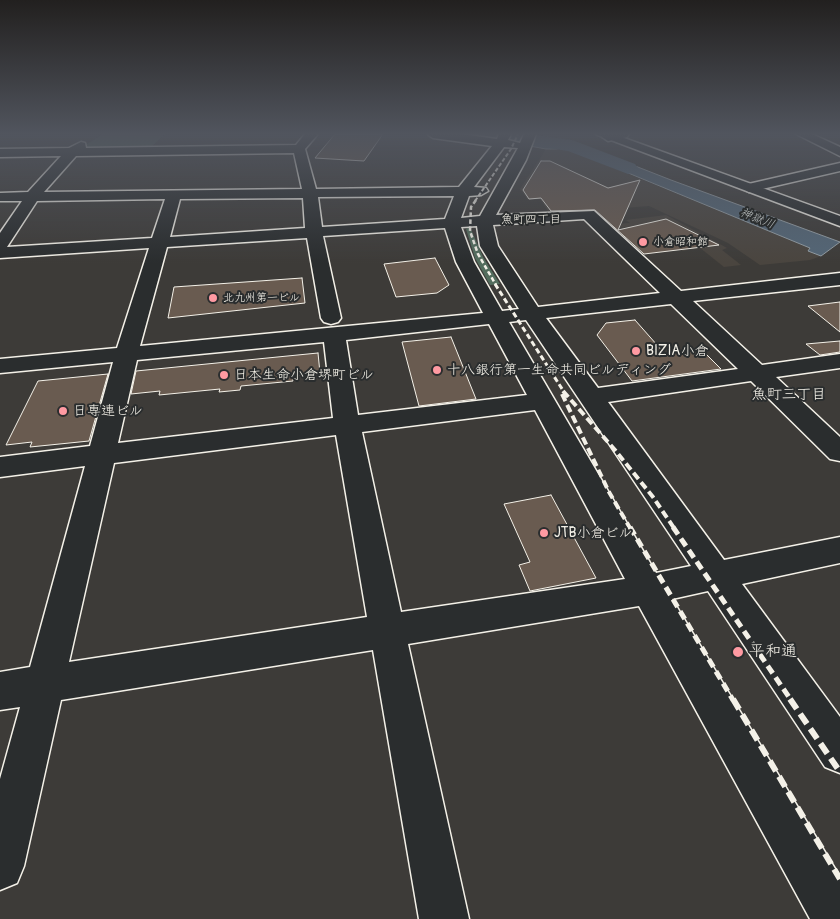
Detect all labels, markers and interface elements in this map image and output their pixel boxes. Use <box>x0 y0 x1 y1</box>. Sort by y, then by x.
water label: 神獄川 <box>738 206 776 232</box>
district label: 魚町四丁目 <box>501 213 561 227</box>
place label: 小倉昭和館 <box>653 235 708 249</box>
marker: 小倉昭和館 <box>637 236 649 248</box>
place label: 北九州第一ビル <box>223 291 300 305</box>
marker: 北九州第一ビル <box>207 292 219 304</box>
place label: BIZIA小倉 <box>646 343 708 359</box>
marker: BIZIA小倉 <box>630 345 642 357</box>
place label: 十八銀行第一生命共同ビルディング <box>447 362 671 378</box>
marker: 十八銀行第一生命共同ビルディング <box>431 364 443 376</box>
place label: 日本生命小倉堺町ビル <box>234 367 374 383</box>
marker: 日本生命小倉堺町ビル <box>218 369 230 381</box>
district label: 魚町三丁目 <box>752 386 826 404</box>
place label: 日専連ビル <box>73 403 143 419</box>
marker: 日専連ビル <box>57 405 69 417</box>
place label: JTB小倉ビル <box>554 525 632 541</box>
marker: JTB小倉ビル <box>538 527 550 539</box>
place label: 平和通 <box>749 642 797 662</box>
marker: 平和通 <box>731 645 745 659</box>

